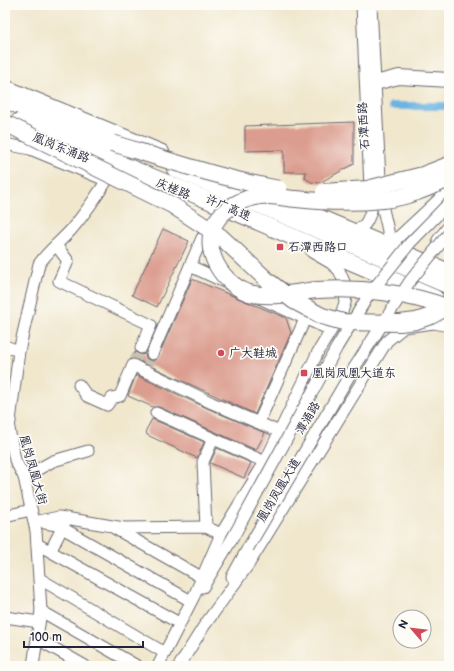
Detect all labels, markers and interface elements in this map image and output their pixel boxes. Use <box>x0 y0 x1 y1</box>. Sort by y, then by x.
street label: 石潭西路 <box>355 102 373 150</box>
street label: 凰岗东涌路 <box>30 130 92 166</box>
street label: 庆槎路 <box>153 175 193 203</box>
street label: 许广高速 <box>203 192 253 224</box>
place label: 石潭西路口 <box>288 240 348 255</box>
marker: 石潭西路口 <box>275 242 285 252</box>
place label: 广大鞋城 <box>229 346 277 361</box>
marker: 广大鞋城 <box>216 348 226 358</box>
place label: 凰岗凤凰大道东 <box>312 366 396 381</box>
marker: 凰岗凤凰大道东 <box>299 368 309 378</box>
street label: 潭涌路 <box>292 399 324 437</box>
street label: 凰岗凤凰大街 <box>16 433 50 507</box>
street label: 凰岗凤凰大道 <box>254 455 304 525</box>
north arrow <box>392 609 432 649</box>
text: N <box>396 618 411 631</box>
scale bar <box>24 623 143 649</box>
text: 100 m <box>30 630 62 645</box>

